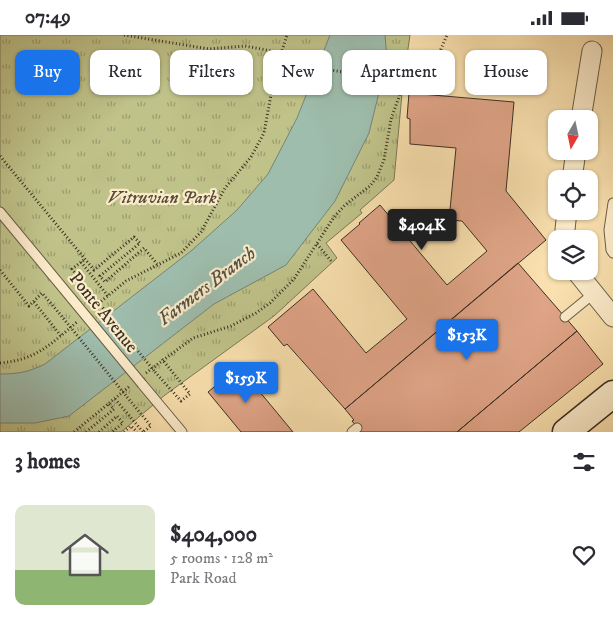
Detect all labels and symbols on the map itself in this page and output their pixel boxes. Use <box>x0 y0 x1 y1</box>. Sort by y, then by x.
north arrow <box>548 110 598 160</box>
park label: Vitruvian Park <box>107 187 217 209</box>
pin: $404K <box>387 209 457 251</box>
water label: Farmers Branch <box>153 242 261 330</box>
street label: Ponte Avenue <box>64 268 142 357</box>
pin: $153K <box>432 319 502 361</box>
pin: $159K <box>211 361 281 404</box>

